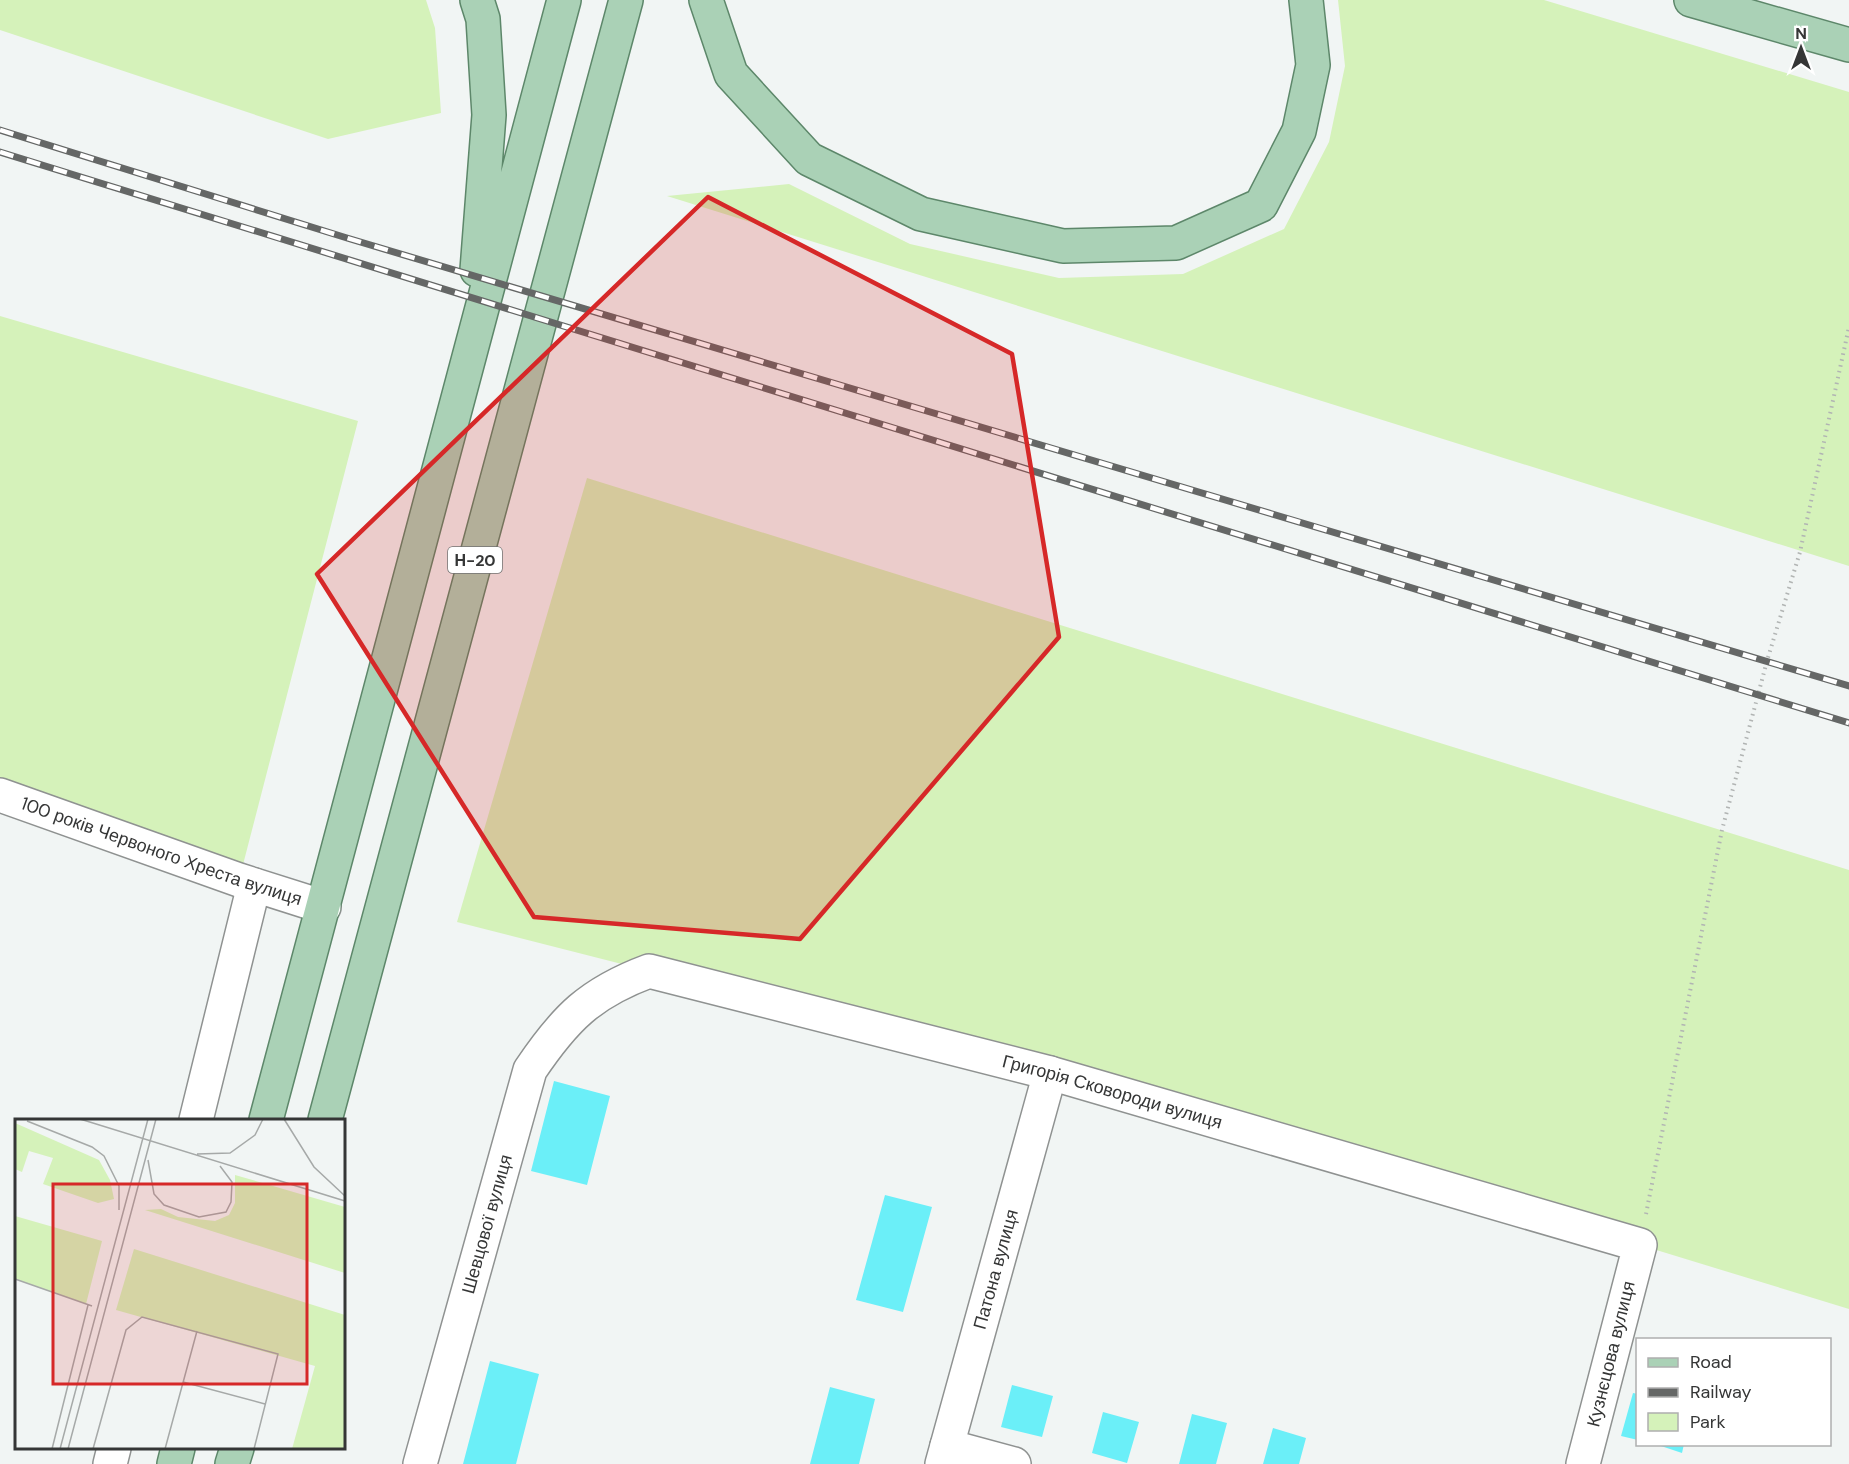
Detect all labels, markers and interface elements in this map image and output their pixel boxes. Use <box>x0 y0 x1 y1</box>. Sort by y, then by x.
north arrow <box>1771 18 1831 78</box>
text: N <box>1795 23 1807 44</box>
road number: Н-20 <box>448 547 502 573</box>
street label: 100 років Червоного Хреста вулиця <box>18 791 305 911</box>
street label: Григорія Сковороди вулиця <box>1000 1049 1225 1135</box>
inset map <box>15 1119 345 1449</box>
street label: Шевцової вулиця <box>456 1152 518 1297</box>
street label: Патона вулиця <box>968 1206 1024 1332</box>
street label: Кузнєцова вулиця <box>1581 1279 1641 1429</box>
legend <box>1636 1338 1831 1446</box>
text: Road <box>1690 1350 1732 1374</box>
text: Railway <box>1690 1380 1752 1404</box>
text: Park <box>1690 1410 1726 1434</box>

